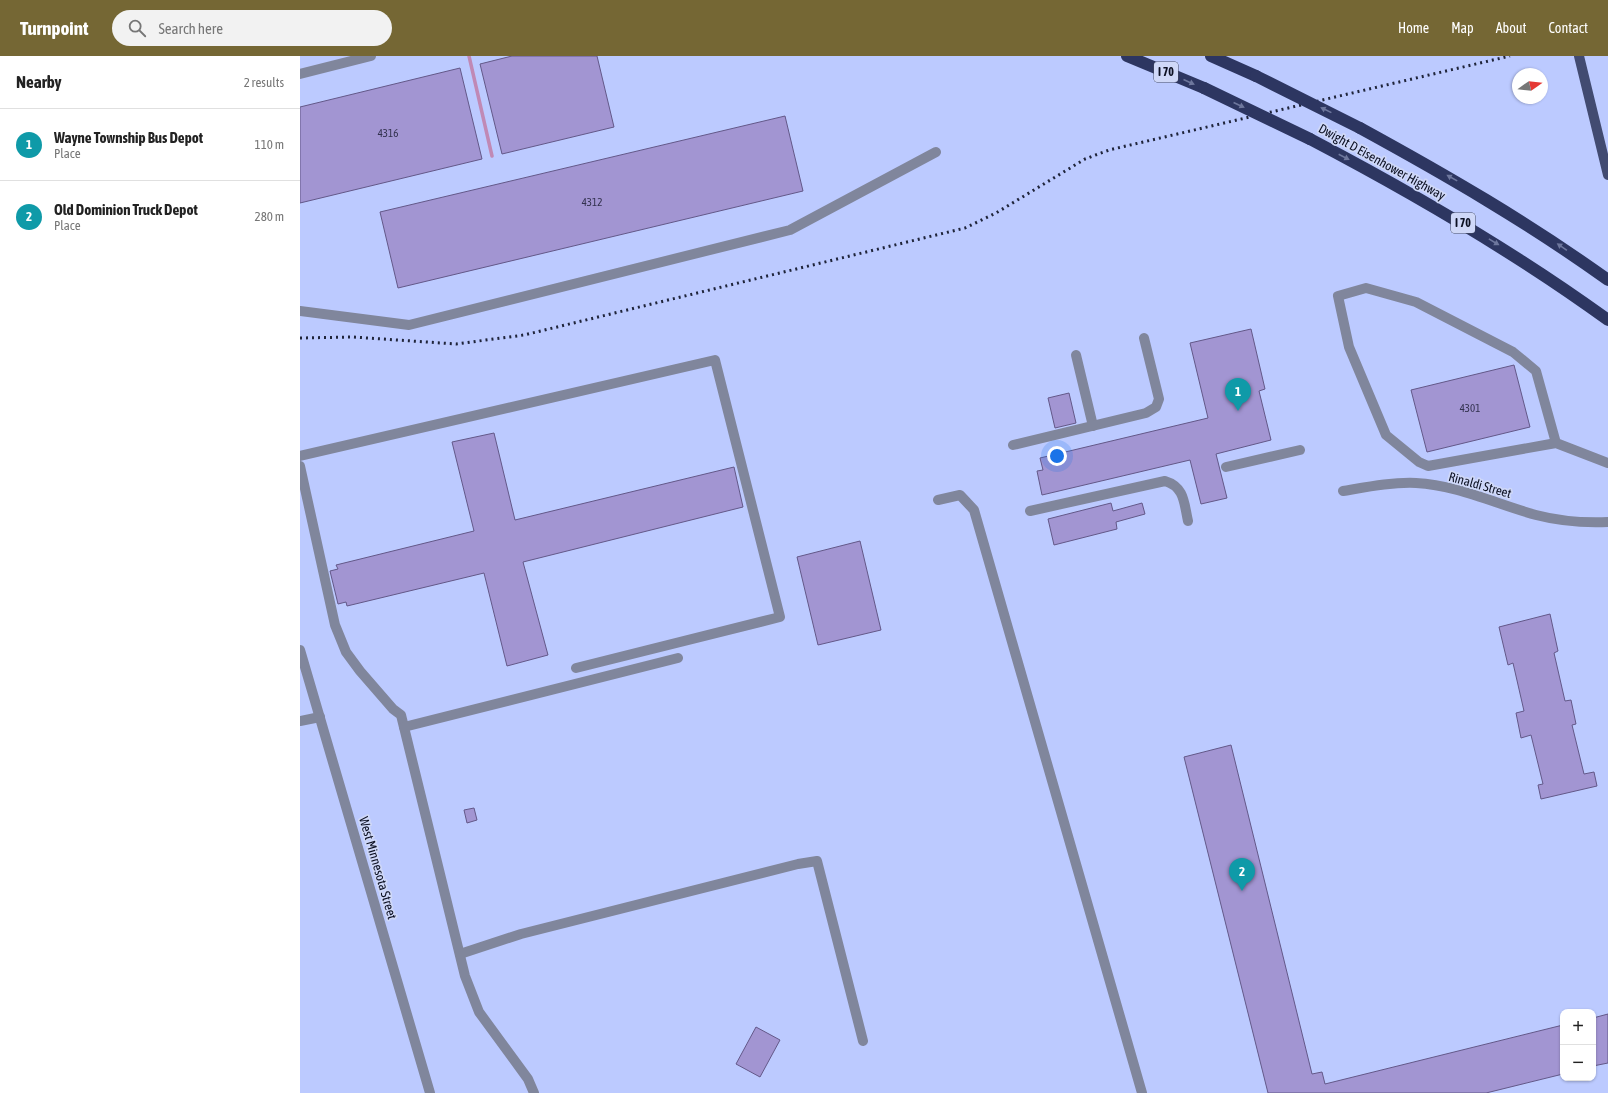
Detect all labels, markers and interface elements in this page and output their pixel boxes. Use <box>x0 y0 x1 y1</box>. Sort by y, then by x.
search box <box>112 10 392 46</box>
text: Turnpoint <box>20 17 88 39</box>
icon: search <box>126 17 148 39</box>
text: Search here <box>158 20 223 37</box>
text: Home <box>1398 20 1429 36</box>
text: Map <box>1451 20 1474 36</box>
text: About <box>1496 20 1527 36</box>
text: Contact <box>1549 20 1588 36</box>
road number: I 70 <box>1154 62 1178 82</box>
north arrow <box>1512 68 1548 104</box>
text: Nearby <box>16 72 62 92</box>
text: 2 results <box>244 75 284 90</box>
one-way arrow <box>1184 79 1195 85</box>
one-way arrow <box>1234 102 1245 108</box>
one-way arrow <box>1320 107 1331 113</box>
street label: Dwight D Eisenhower Highway <box>1316 121 1449 203</box>
house number: 4316 <box>378 127 398 139</box>
text: Wayne Township Bus Depot <box>54 129 203 146</box>
text: 1 <box>26 137 32 152</box>
text: 110 m <box>255 137 284 152</box>
text: Place <box>54 146 81 161</box>
one-way arrow <box>1339 154 1350 160</box>
one-way arrow <box>1446 175 1458 182</box>
house number: 4312 <box>582 196 602 208</box>
text: Old Dominion Truck Depot <box>54 201 198 218</box>
text: 2 <box>26 209 32 224</box>
text: 280 m <box>255 209 284 224</box>
road number: I 70 <box>1451 213 1475 233</box>
text: Place <box>54 218 81 233</box>
one-way arrow <box>1489 238 1499 246</box>
one-way arrow <box>1557 243 1567 251</box>
pin: 1 <box>1225 378 1251 411</box>
house number: 4301 <box>1460 402 1480 414</box>
your location <box>1047 446 1067 466</box>
street label: Rinaldi Street <box>1447 469 1513 501</box>
street label: West Minnesota Street <box>356 815 400 921</box>
pin: 2 <box>1229 858 1255 891</box>
map controls <box>1560 1009 1596 1081</box>
button: + <box>1560 1009 1596 1045</box>
button: − <box>1560 1045 1596 1081</box>

